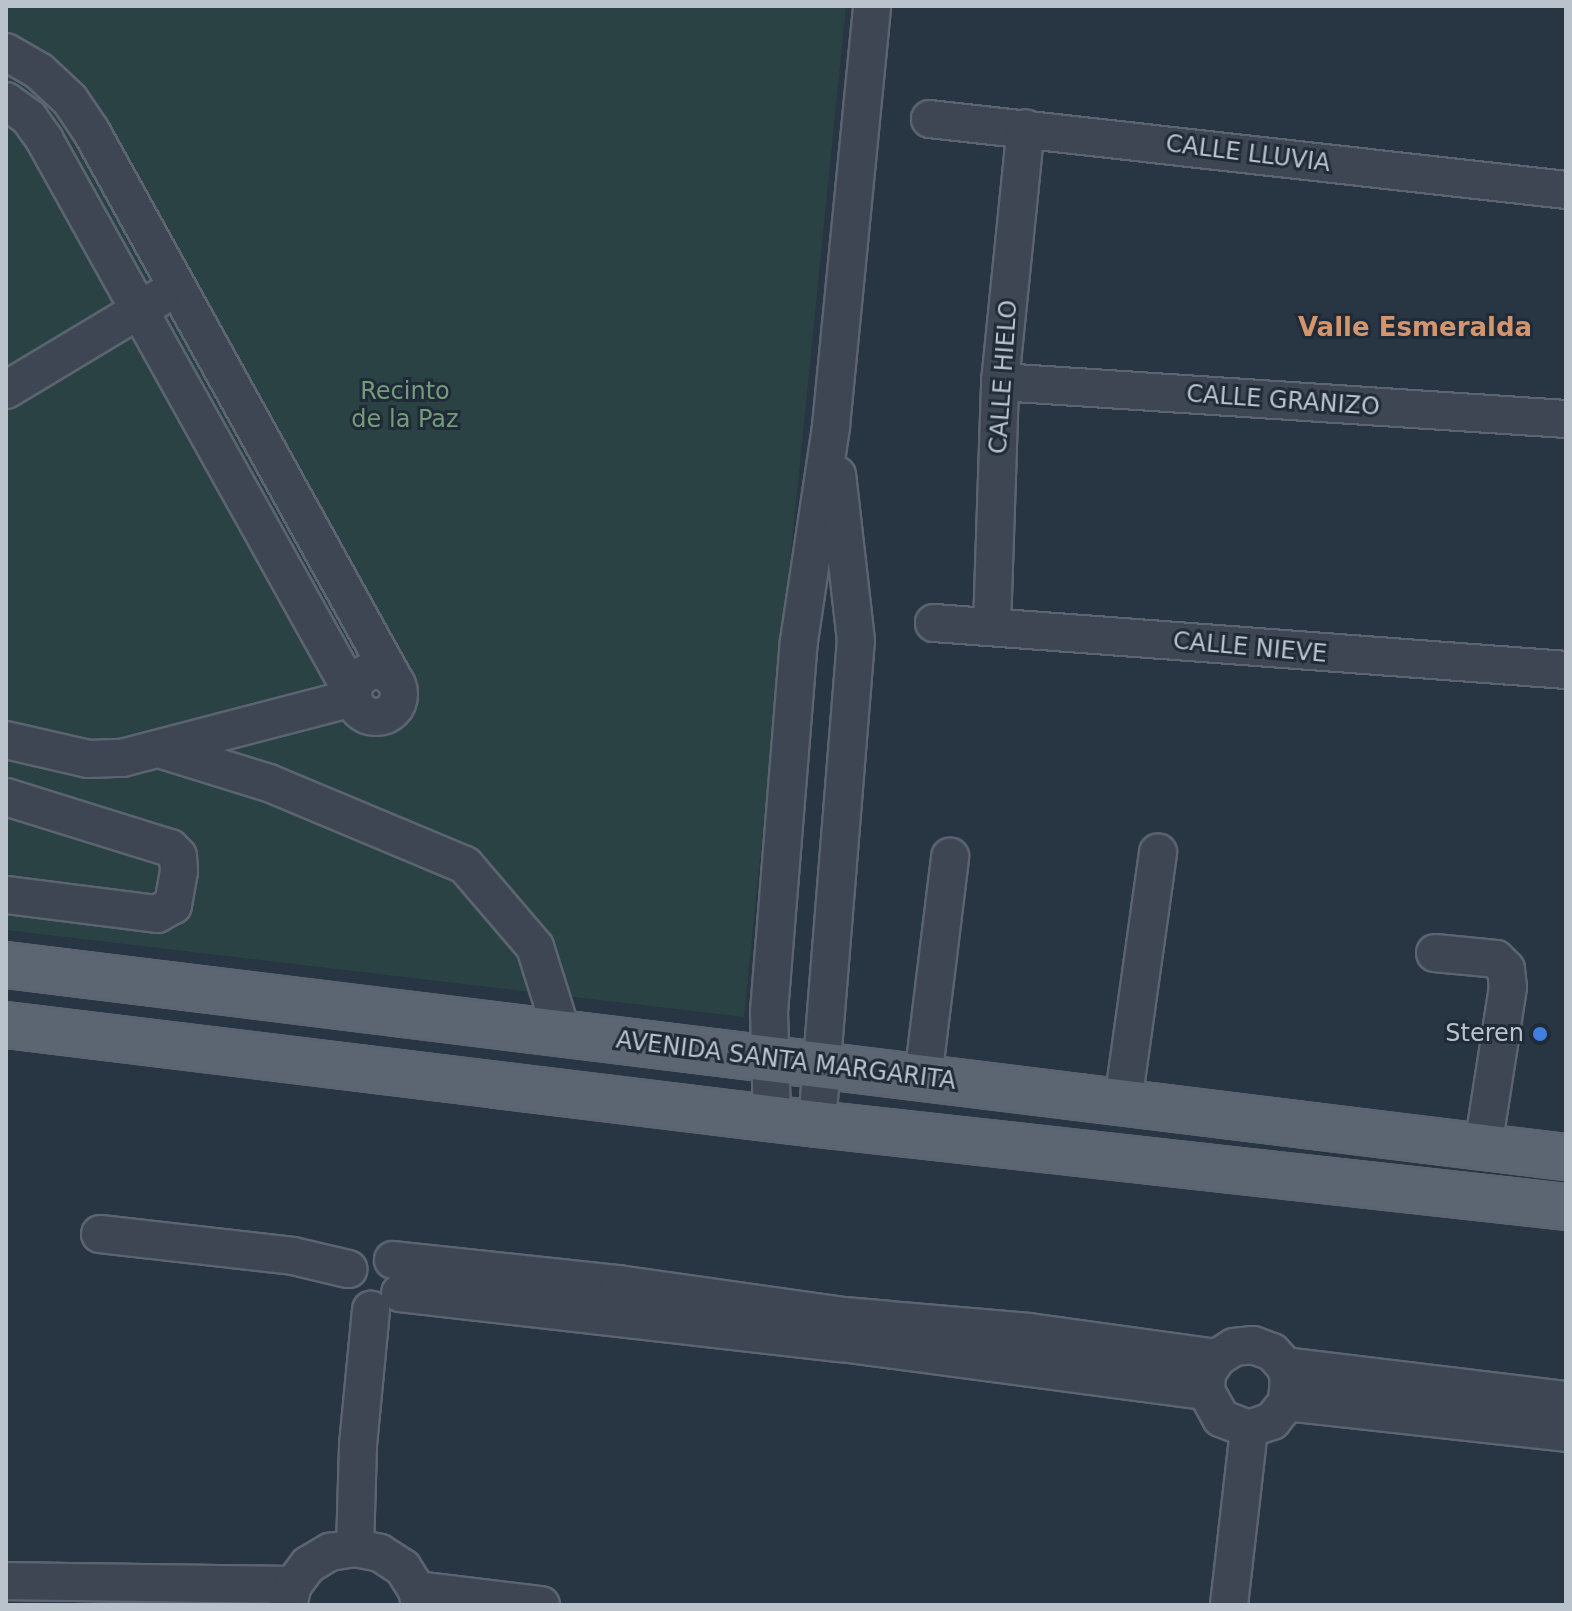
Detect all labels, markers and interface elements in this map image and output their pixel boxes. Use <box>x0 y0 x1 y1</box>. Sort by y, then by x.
street label: CALLE LLUVIA <box>1164 130 1332 178</box>
street label: CALLE HIELO <box>984 299 1024 455</box>
district label: Valle Esmeralda <box>1298 312 1532 344</box>
park label: Recinto de la Paz <box>351 378 459 434</box>
street label: CALLE GRANIZO <box>1185 380 1381 422</box>
street label: CALLE NIEVE <box>1172 627 1328 669</box>
place label: Steren <box>1445 1020 1524 1048</box>
marker: Steren <box>1531 1025 1549 1043</box>
street label: AVENIDA SANTA MARGARITA <box>614 1026 958 1096</box>

